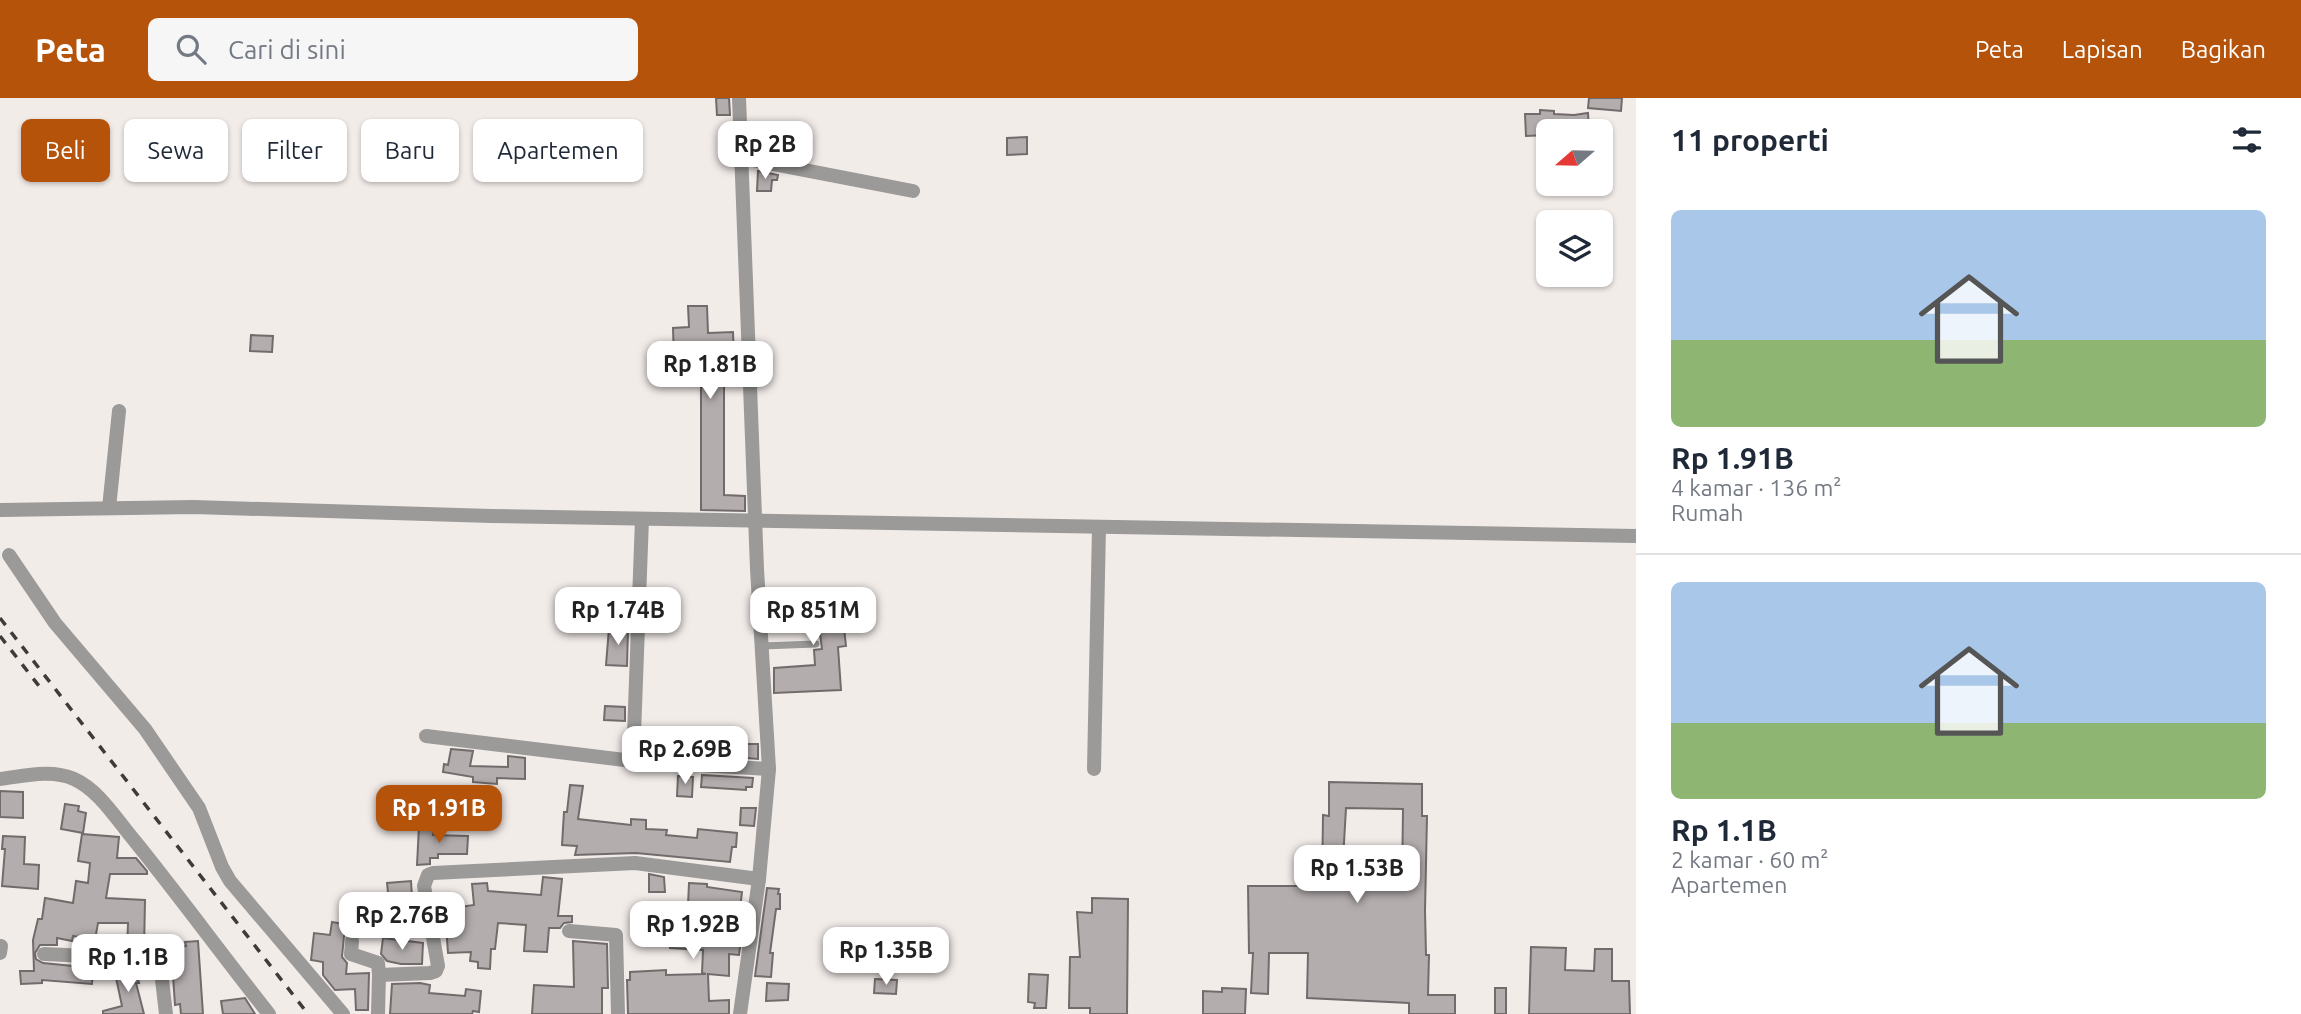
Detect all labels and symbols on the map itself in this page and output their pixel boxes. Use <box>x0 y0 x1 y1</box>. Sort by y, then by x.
north arrow <box>1536 119 1614 196</box>
pin: Rp 2B <box>716 122 814 181</box>
pin: Rp 1.81B <box>638 342 782 401</box>
pin: Rp 1.74B <box>546 588 690 647</box>
pin: Rp 851M <box>748 588 878 647</box>
pin: Rp 2.69B <box>613 726 757 786</box>
pin: Rp 1.91B <box>367 786 511 845</box>
pin: Rp 1.53B <box>1285 846 1429 905</box>
pin: Rp 2.76B <box>330 892 474 952</box>
pin: Rp 1.92B <box>621 902 765 961</box>
pin: Rp 1.35B <box>814 928 958 987</box>
pin: Rp 1.1B <box>63 934 193 994</box>

